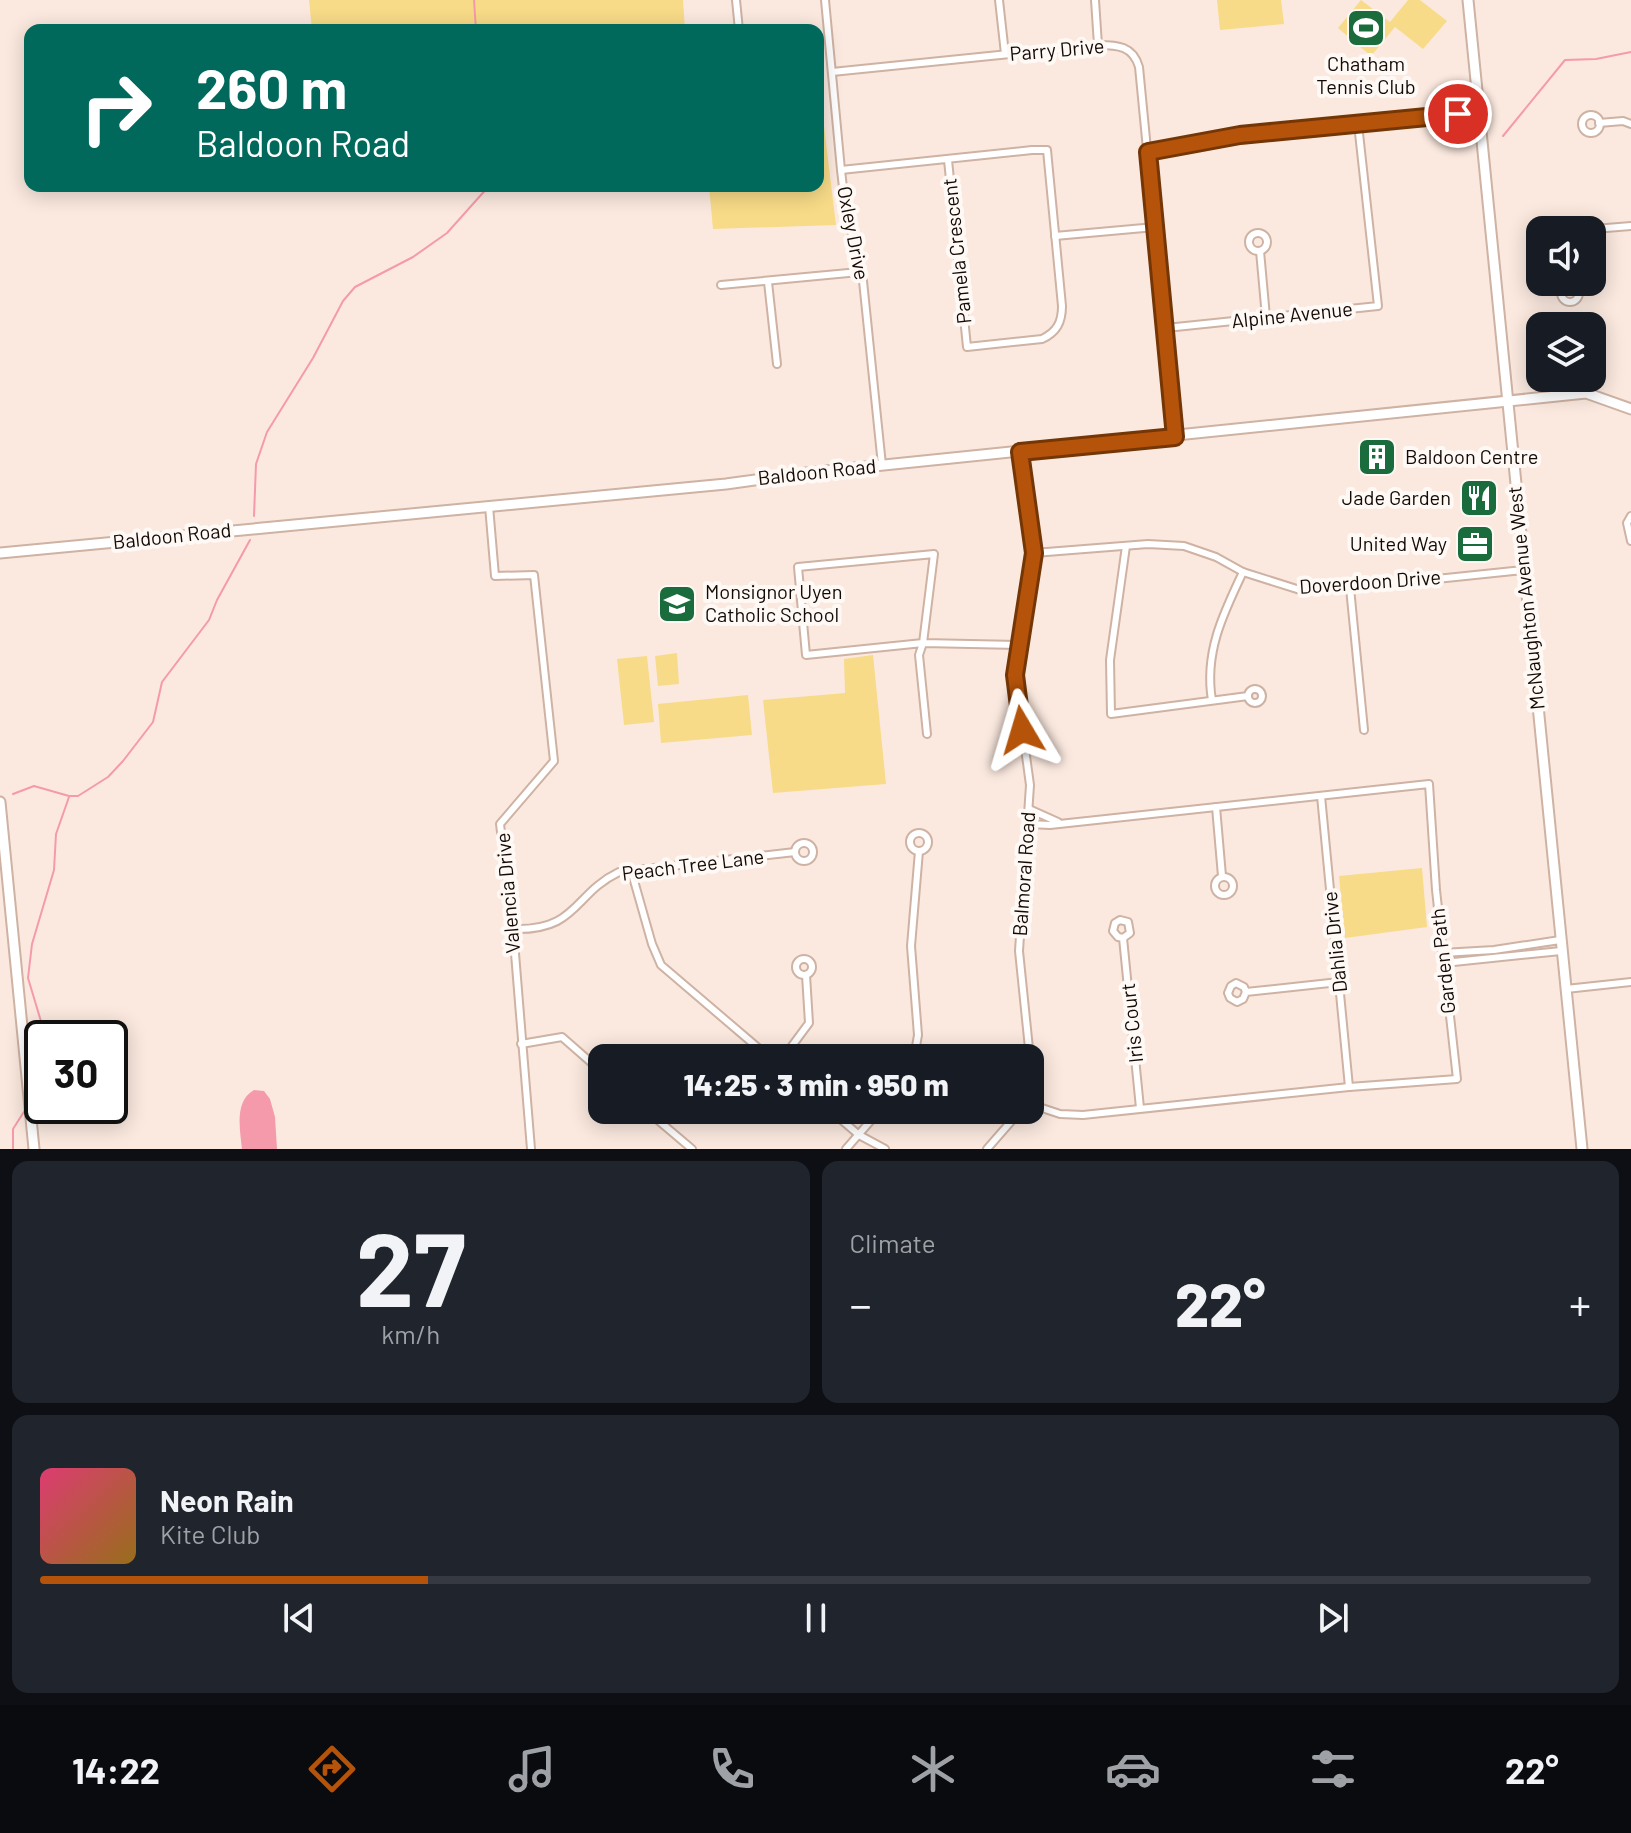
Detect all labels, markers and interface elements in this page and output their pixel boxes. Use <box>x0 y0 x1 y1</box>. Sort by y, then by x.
sports icon: Chatham Tennis Club <box>1345 7 1387 49</box>
street label: Parry Drive <box>1009 33 1105 65</box>
place label: Chatham Tennis Club <box>1316 51 1416 98</box>
text: 260 m <box>196 53 347 120</box>
icon: right <box>64 56 168 160</box>
pin <box>1424 80 1492 148</box>
icon: arrive <box>1436 92 1480 136</box>
text: Baldoon Road <box>196 121 410 164</box>
street label: Pamela Crescent <box>936 177 976 325</box>
street label: Oxley Drive <box>833 184 875 282</box>
map controls <box>1526 216 1606 392</box>
button: sound <box>1526 216 1606 296</box>
street label: Alpine Avenue <box>1230 296 1354 332</box>
button: layers <box>1526 312 1606 392</box>
building icon: Baldoon Centre <box>1356 436 1398 478</box>
place label: Baldoon Centre <box>1405 444 1538 468</box>
street label: Baldoon Road <box>756 453 877 489</box>
restaurant icon: Jade Garden <box>1458 477 1500 519</box>
place label: Jade Garden <box>1342 485 1451 509</box>
street label: McNaughton Avenue West <box>1501 485 1549 711</box>
street label: Baldoon Road <box>111 517 232 553</box>
office icon: United Way <box>1454 523 1496 565</box>
place label: United Way <box>1350 531 1447 555</box>
street label: Doverdoon Drive <box>1298 564 1442 598</box>
place label: Monsignor Uyen Catholic School <box>705 579 843 626</box>
school or university icon: Monsignor Uyen Catholic School <box>656 583 698 625</box>
position arrow <box>980 688 1064 772</box>
street label: Balmoral Road <box>1007 811 1039 937</box>
street label: Valencia Drive <box>490 832 524 955</box>
street label: Peach Tree Lane <box>620 843 765 885</box>
street label: Dahlia Drive <box>1317 890 1351 994</box>
street label: Garden Path <box>1425 907 1459 1015</box>
street label: Iris Court <box>1115 982 1147 1064</box>
speed limit sign: 30 <box>24 1020 128 1124</box>
text: 14:25 · 3 min · 950 m <box>683 1066 949 1102</box>
text: 27 <box>356 1203 466 1328</box>
text: Climate <box>850 1227 936 1258</box>
text: 22° <box>1175 1267 1266 1339</box>
text: − <box>850 1277 872 1330</box>
text: + <box>1569 1277 1591 1330</box>
text: km/h <box>381 1318 440 1349</box>
text: Neon Rain <box>160 1482 294 1518</box>
text: Kite Club <box>160 1518 261 1549</box>
icon: previous <box>277 1596 321 1640</box>
icon: pause <box>794 1596 838 1640</box>
icon: next <box>1311 1596 1355 1640</box>
icon: directions <box>304 1741 360 1797</box>
icon: music <box>504 1741 560 1797</box>
icon: phone <box>704 1741 760 1797</box>
icon: climate <box>905 1741 961 1797</box>
icon: car <box>1105 1741 1161 1797</box>
icon: filters <box>1305 1741 1361 1797</box>
text: 14:22 <box>72 1748 160 1791</box>
text: 22° <box>1505 1748 1559 1791</box>

